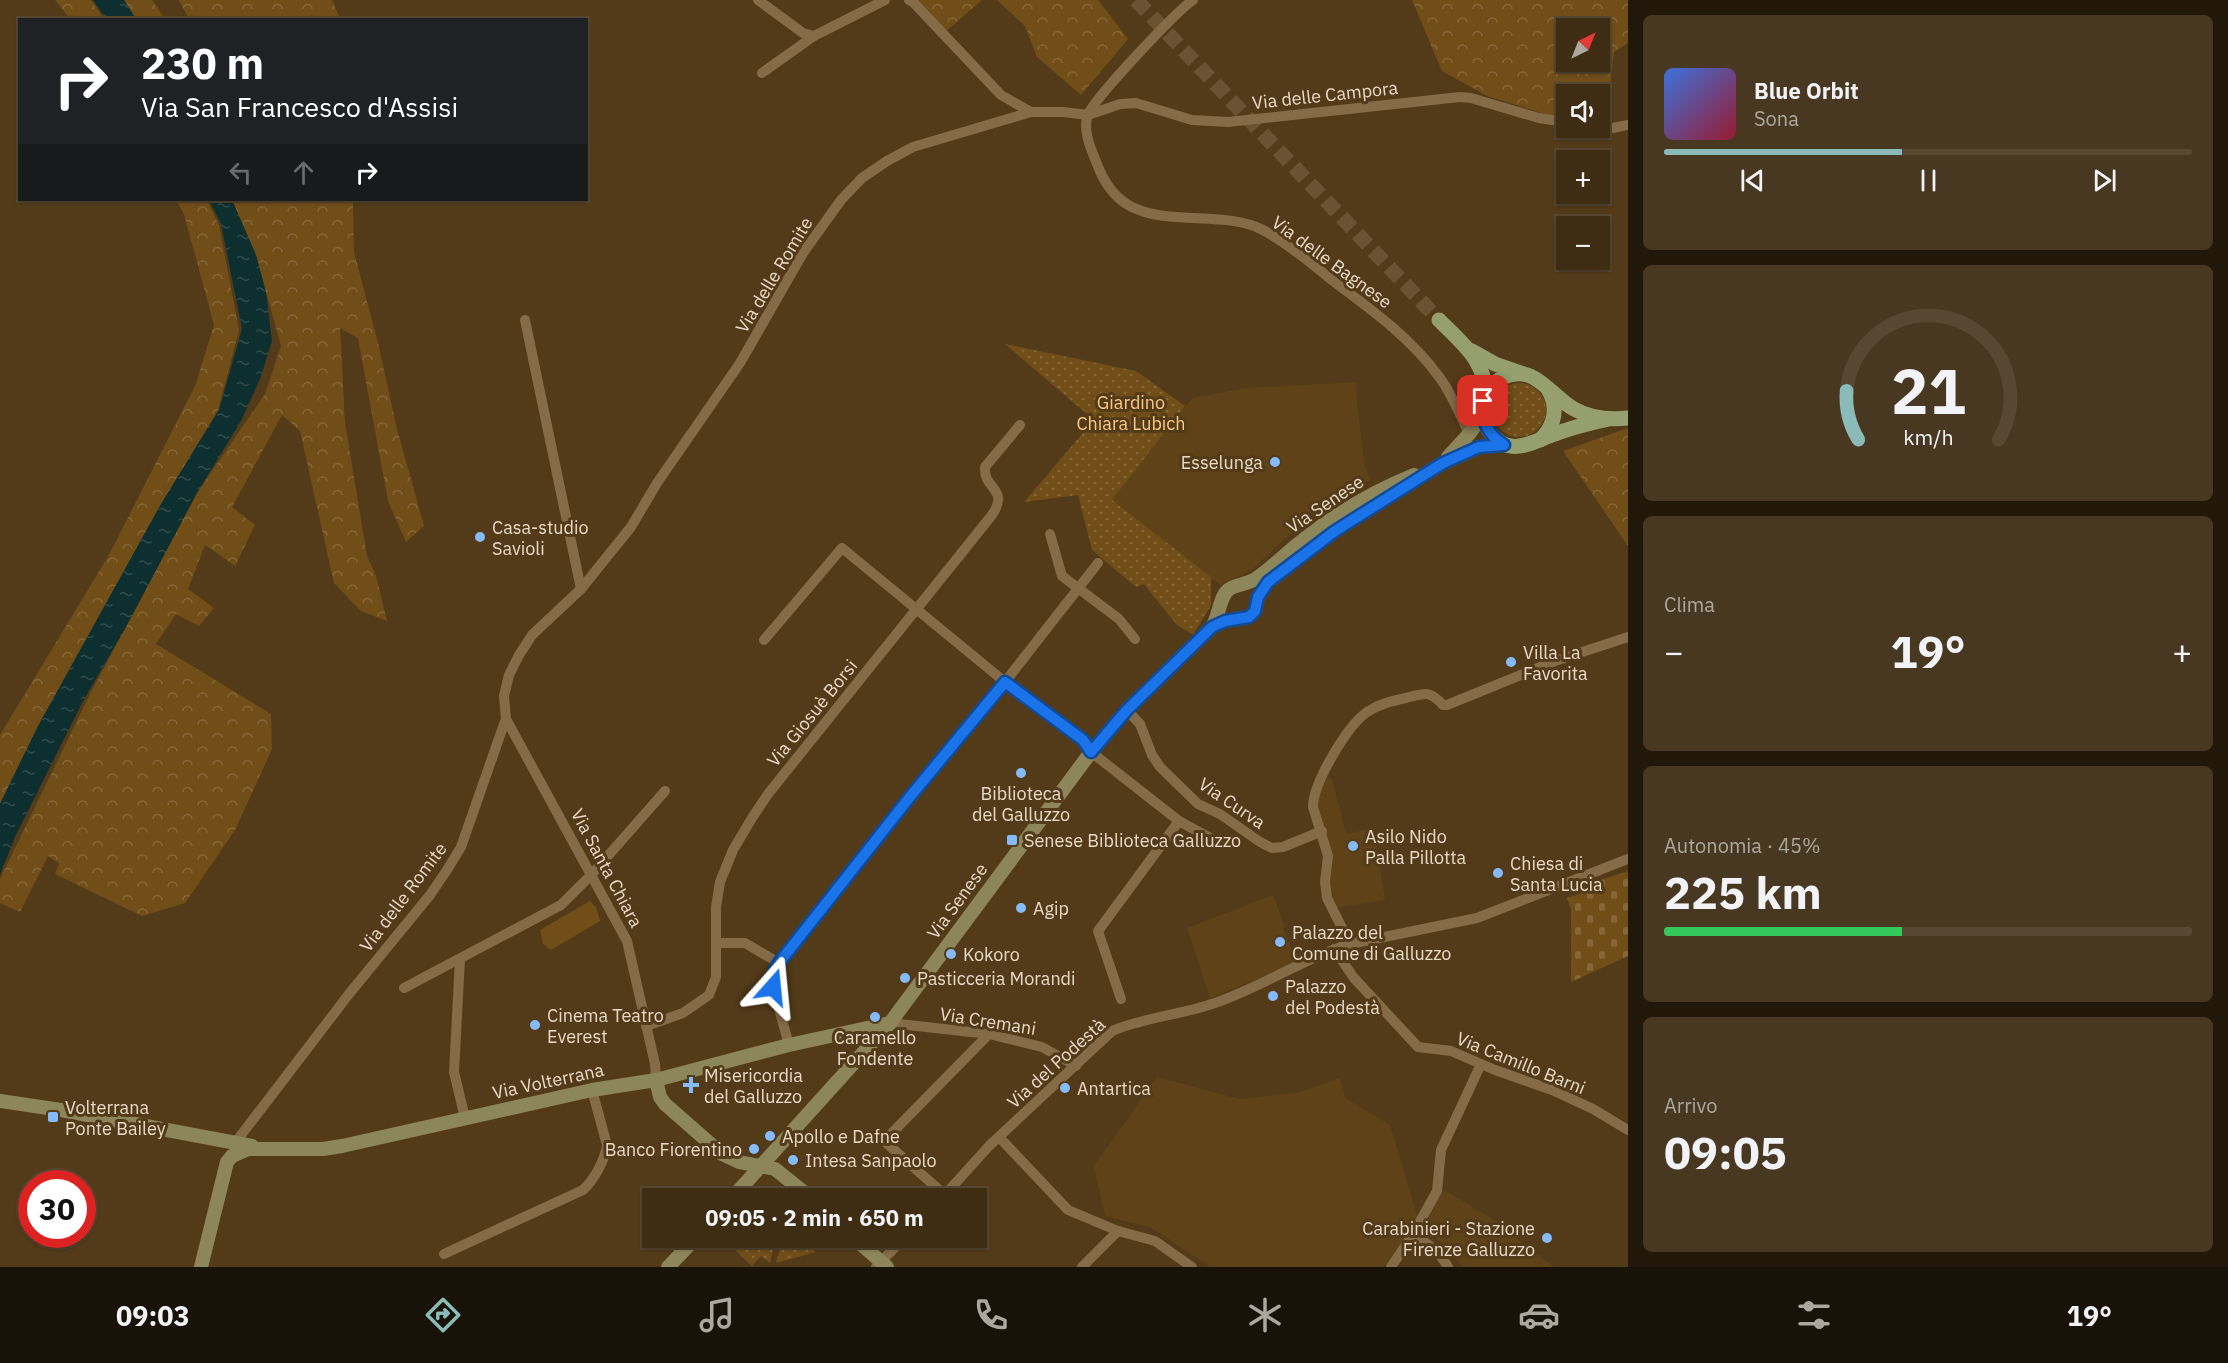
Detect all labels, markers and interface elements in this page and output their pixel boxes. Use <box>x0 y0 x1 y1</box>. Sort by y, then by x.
north arrow <box>1556 18 1610 72</box>
map controls <box>1556 18 1610 270</box>
text: 230 m <box>141 36 264 91</box>
icon: right <box>42 42 120 120</box>
street label: Via delle Campora <box>1251 76 1400 114</box>
text: Blue Orbit <box>1754 76 1859 105</box>
button: sound <box>1556 84 1610 138</box>
text: Via San Francesco d'Assisi <box>141 89 458 124</box>
text: Sona <box>1754 105 1799 132</box>
button: + <box>1556 150 1610 204</box>
icon: left <box>224 156 257 189</box>
icon: ahead <box>287 156 320 189</box>
icon: right <box>350 156 383 189</box>
icon: previous <box>1736 164 1769 197</box>
icon: pause <box>1912 164 1945 197</box>
icon: next <box>2088 164 2121 197</box>
street label: Via delle Bagnese <box>1267 211 1397 313</box>
street label: Via delle Romite <box>730 213 818 337</box>
button: − <box>1556 216 1610 270</box>
text: 21 <box>1891 350 1965 431</box>
pin <box>1457 375 1508 426</box>
icon: arrive <box>1466 384 1499 417</box>
park label: Giardino Chiara Lubich <box>1076 391 1186 435</box>
text: km/h <box>1903 424 1953 452</box>
place label: Esselunga <box>1181 451 1263 474</box>
marker: Esselunga <box>1268 455 1282 469</box>
street label: Via Senese <box>1282 470 1368 538</box>
place label: Casa-studio Savioli <box>492 516 588 560</box>
marker: Casa-studio Savioli <box>473 530 487 544</box>
text: Clima <box>1664 591 1715 618</box>
text: 19° <box>1890 622 1966 680</box>
text: − <box>1664 630 1684 673</box>
text: + <box>2172 630 2192 673</box>
place label: Villa La Favorita <box>1523 641 1588 685</box>
street label: Via Giosuè Borsi <box>762 655 862 771</box>
marker: Villa La Favorita <box>1504 655 1518 669</box>
marker: Biblioteca del Galluzzo <box>1014 766 1028 780</box>
street label: Via Curva <box>1194 772 1270 834</box>
place label: Biblioteca del Galluzzo <box>972 782 1070 826</box>
street label: Via Santa Chiara <box>566 805 648 932</box>
place label: Asilo Nido Palla Pillotta <box>1365 825 1467 869</box>
place label: Senese Biblioteca Galluzzo <box>1024 829 1241 852</box>
text: Autonomia · 45% <box>1664 832 1821 859</box>
marker: Senese Biblioteca Galluzzo <box>1005 833 1019 847</box>
street label: Via delle Romite <box>354 838 452 956</box>
marker: Asilo Nido Palla Pillotta <box>1346 839 1360 853</box>
place label: Chiesa di Santa Lucia <box>1510 852 1603 896</box>
street label: Via Senese <box>922 858 992 944</box>
text: 225 km <box>1664 863 1822 921</box>
marker: Chiesa di Santa Lucia <box>1491 866 1505 880</box>
place label: Agip <box>1033 897 1069 920</box>
marker: Agip <box>1014 901 1028 915</box>
place label: Palazzo del Comune di Galluzzo <box>1292 921 1451 965</box>
marker: Palazzo del Comune di Galluzzo <box>1273 935 1287 949</box>
place label: Kokoro <box>963 943 1020 966</box>
marker: Kokoro <box>944 947 958 961</box>
position arrow <box>741 955 805 1019</box>
place label: Pasticceria Morandi <box>917 967 1076 990</box>
marker: Pasticceria Morandi <box>898 971 912 985</box>
place label: Palazzo del Podestà <box>1285 975 1380 1019</box>
marker: Palazzo del Podestà <box>1266 989 1280 1003</box>
street label: Via Cremani <box>938 1002 1038 1040</box>
place label: Cinema Teatro Everest <box>547 1004 664 1048</box>
marker: Caramello Fondente <box>868 1010 882 1024</box>
street label: Via del Podestà <box>1002 1013 1110 1113</box>
marker: Cinema Teatro Everest <box>528 1018 542 1032</box>
place label: Caramello Fondente <box>834 1026 916 1070</box>
street label: Via Camillo Barni <box>1453 1027 1589 1099</box>
street label: Via Volterrana <box>490 1058 606 1104</box>
place label: Misericordia del Galluzzo <box>704 1064 803 1108</box>
marker: Misericordia del Galluzzo <box>682 1076 700 1094</box>
place label: Antartica <box>1077 1077 1151 1100</box>
marker: Antartica <box>1058 1081 1072 1095</box>
text: Arrivo <box>1664 1092 1717 1119</box>
place label: Volterrana Ponte Bailey <box>65 1096 166 1140</box>
marker: Volterrana Ponte Bailey <box>46 1110 60 1124</box>
text: 09:05 <box>1664 1123 1787 1181</box>
place label: Apollo e Dafne <box>782 1125 900 1148</box>
marker: Apollo e Dafne <box>763 1129 777 1143</box>
place label: Banco Fiorentino <box>605 1138 742 1161</box>
marker: Banco Fiorentino <box>747 1142 761 1156</box>
place label: Intesa Sanpaolo <box>805 1149 937 1172</box>
marker: Intesa Sanpaolo <box>786 1153 800 1167</box>
speed limit sign: 30 <box>18 1170 96 1248</box>
text: 09:05 · 2 min · 650 m <box>705 1203 924 1232</box>
place label: Carabinieri - Stazione Firenze Galluzzo <box>1362 1217 1535 1261</box>
marker: Carabinieri - Stazione Firenze Galluzzo <box>1540 1231 1554 1245</box>
icon: directions <box>422 1294 464 1336</box>
icon: music <box>696 1294 738 1336</box>
icon: phone <box>970 1294 1012 1336</box>
icon: climate <box>1244 1294 1286 1336</box>
icon: car <box>1518 1294 1560 1336</box>
icon: filters <box>1793 1294 1835 1336</box>
text: 09:03 <box>116 1298 190 1333</box>
text: 19° <box>2067 1298 2112 1333</box>

